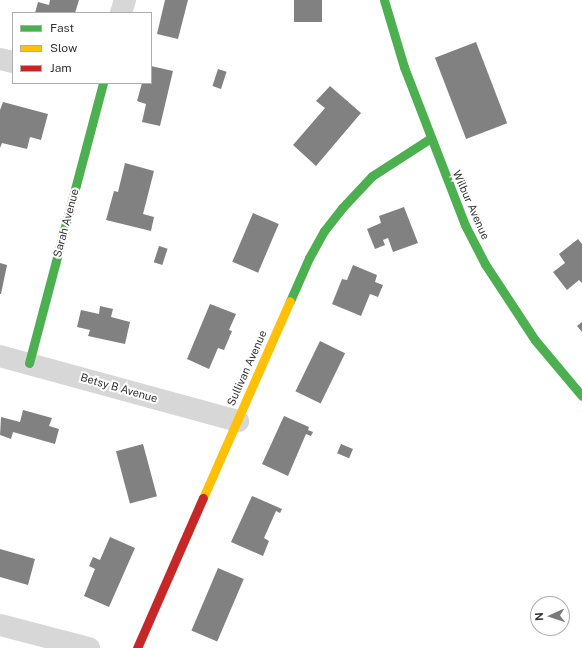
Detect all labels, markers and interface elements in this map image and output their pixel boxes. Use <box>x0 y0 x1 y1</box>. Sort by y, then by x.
legend <box>12 12 152 84</box>
text: Fast <box>50 21 74 35</box>
text: Slow <box>50 41 77 55</box>
text: Jam <box>50 61 72 75</box>
street label: Wilbur Avenue <box>450 168 492 242</box>
street label: Sarah Avenue <box>51 187 81 259</box>
street label: Sullivan Avenue <box>224 328 270 408</box>
street label: Betsy B Avenue <box>79 371 159 405</box>
north arrow <box>530 596 570 636</box>
text: N <box>533 612 545 621</box>

